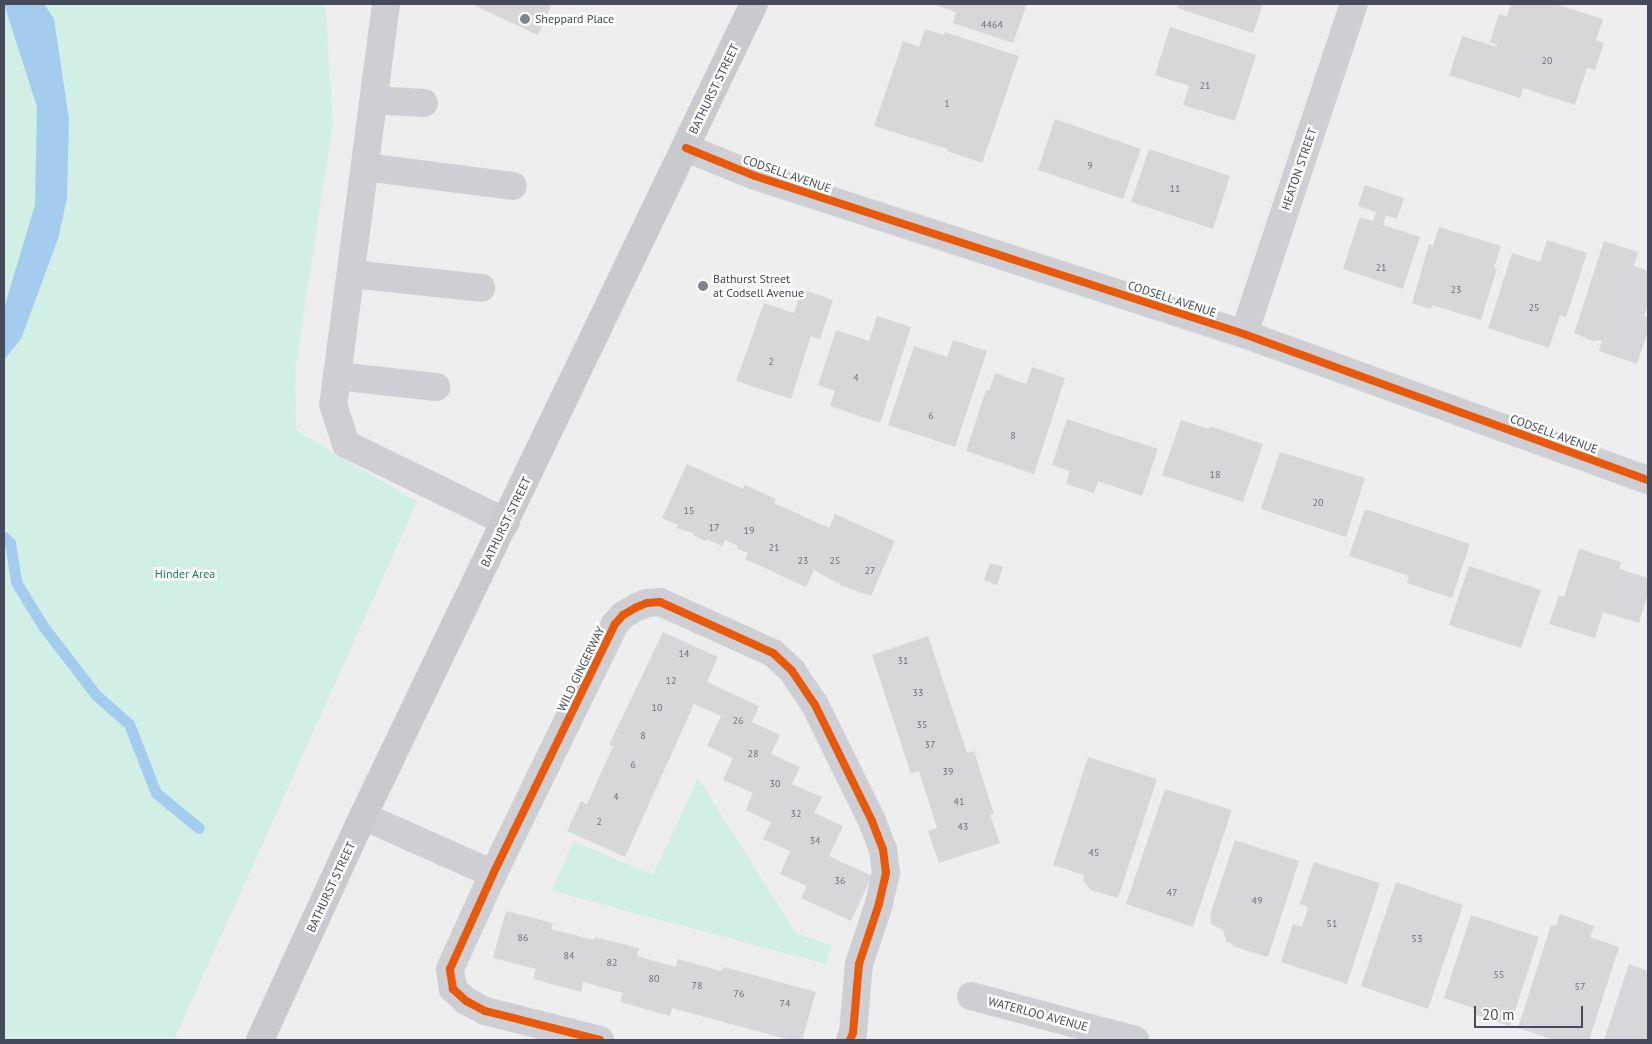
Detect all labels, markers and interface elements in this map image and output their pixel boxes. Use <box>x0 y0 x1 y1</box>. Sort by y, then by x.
place label: Sheppard Place <box>535 12 614 26</box>
marker: Sheppard Place <box>519 13 531 25</box>
house number: 4464 <box>981 19 1003 31</box>
street label: BATHURST STREET <box>686 41 742 137</box>
house number: 20 <box>1542 55 1552 67</box>
house number: 21 <box>1200 80 1210 92</box>
house number: 1 <box>944 98 950 110</box>
street label: HEATON STREET <box>1278 126 1320 212</box>
street label: CODSELL AVENUE <box>741 152 833 196</box>
house number: 9 <box>1087 160 1093 172</box>
house number: 11 <box>1170 183 1180 195</box>
house number: 21 <box>1376 262 1386 274</box>
place label: Bathurst Street at Codsell Avenue <box>713 272 804 300</box>
street label: CODSELL AVENUE <box>1126 278 1218 320</box>
marker: Bathurst Street at Codsell Avenue <box>697 280 709 292</box>
house number: 23 <box>1451 284 1461 296</box>
house number: 25 <box>1529 302 1539 314</box>
house number: 2 <box>768 356 774 368</box>
house number: 4 <box>853 372 859 384</box>
house number: 6 <box>928 410 934 422</box>
street label: CODSELL AVENUE <box>1508 411 1600 457</box>
house number: 8 <box>1010 430 1016 442</box>
house number: 18 <box>1210 469 1220 481</box>
street label: BATHURST STREET <box>478 474 534 570</box>
house number: 20 <box>1313 497 1323 509</box>
house number: 15 <box>684 505 694 517</box>
house number: 17 <box>709 522 719 534</box>
house number: 19 <box>744 525 754 537</box>
house number: 21 <box>769 542 779 554</box>
house number: 23 <box>798 555 808 567</box>
house number: 25 <box>830 555 840 567</box>
house number: 27 <box>865 565 875 577</box>
park label: Hinder Area <box>155 567 215 581</box>
street label: WILD GINGERWAY <box>554 624 608 714</box>
house number: 14 <box>679 648 689 660</box>
house number: 31 <box>898 655 908 667</box>
house number: 12 <box>666 675 676 687</box>
house number: 33 <box>913 687 923 699</box>
house number: 10 <box>652 702 662 714</box>
house number: 26 <box>733 715 743 727</box>
house number: 35 <box>917 719 927 731</box>
house number: 8 <box>640 730 646 742</box>
house number: 37 <box>925 739 935 751</box>
house number: 28 <box>748 748 758 760</box>
house number: 6 <box>630 759 636 771</box>
house number: 39 <box>943 766 953 778</box>
house number: 30 <box>770 778 780 790</box>
house number: 4 <box>613 791 619 803</box>
house number: 41 <box>954 796 964 808</box>
house number: 32 <box>791 808 801 820</box>
house number: 2 <box>596 816 602 828</box>
house number: 43 <box>958 821 968 833</box>
house number: 34 <box>810 835 820 847</box>
street label: BATHURST STREET <box>304 839 358 935</box>
house number: 45 <box>1089 847 1099 859</box>
house number: 36 <box>835 875 845 887</box>
house number: 47 <box>1167 887 1177 899</box>
house number: 49 <box>1252 895 1262 907</box>
house number: 51 <box>1327 918 1337 930</box>
house number: 86 <box>518 932 528 944</box>
house number: 53 <box>1412 933 1422 945</box>
house number: 84 <box>564 950 574 962</box>
house number: 82 <box>607 957 617 969</box>
house number: 55 <box>1494 969 1504 981</box>
house number: 80 <box>649 973 659 985</box>
house number: 78 <box>692 980 702 992</box>
house number: 57 <box>1575 981 1585 993</box>
house number: 76 <box>734 988 744 1000</box>
street label: WATERLOO AVENUE <box>986 994 1090 1034</box>
scale bar <box>1477 996 1586 1028</box>
house number: 74 <box>780 998 790 1010</box>
text: 20 m <box>1482 1005 1515 1024</box>

